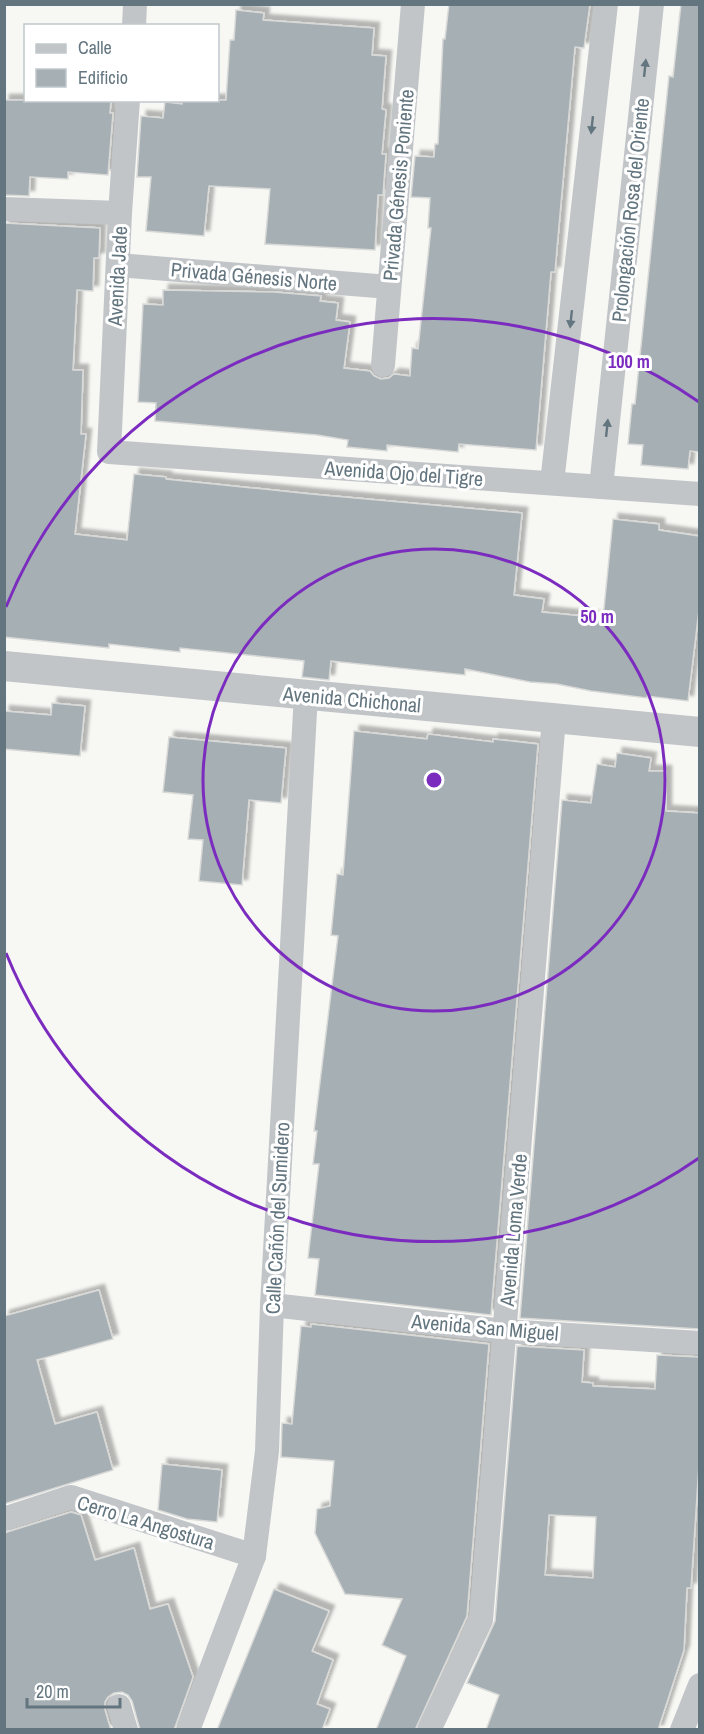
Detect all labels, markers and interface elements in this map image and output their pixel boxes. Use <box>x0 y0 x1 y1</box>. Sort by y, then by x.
legend <box>24 24 219 102</box>
text: Calle <box>78 35 112 60</box>
one-way arrow <box>640 58 650 77</box>
text: Edificio <box>78 65 128 90</box>
street label: Privada Génesis Poniente <box>376 88 420 282</box>
street label: Prolongación Rosa del Oriente <box>605 97 655 323</box>
one-way arrow <box>587 116 597 135</box>
street label: Avenida Jade <box>101 225 133 328</box>
street label: Privada Génesis Norte <box>170 255 338 297</box>
one-way arrow <box>566 310 575 329</box>
text: 100 m <box>608 349 650 374</box>
one-way arrow <box>602 419 612 438</box>
street label: Avenida Ojo del Tigre <box>323 454 484 492</box>
text: 50 m <box>580 604 614 629</box>
street label: Avenida Chichonal <box>281 679 422 718</box>
centre of rings <box>424 770 444 790</box>
street label: Calle Cañón del Sumidero <box>258 1121 296 1315</box>
street label: Avenida Loma Verde <box>493 1153 533 1308</box>
street label: Avenida San Miguel <box>409 1307 560 1347</box>
street label: Cerro La Angostura <box>74 1488 218 1556</box>
scale bar <box>27 1671 120 1709</box>
text: 20 m <box>36 1679 69 1704</box>

